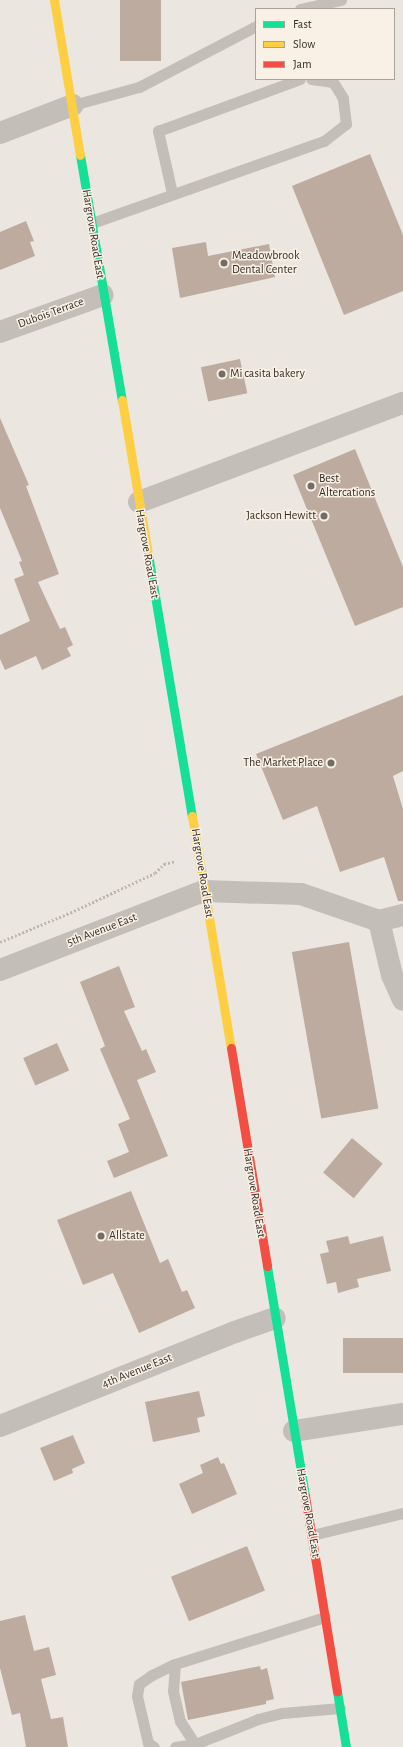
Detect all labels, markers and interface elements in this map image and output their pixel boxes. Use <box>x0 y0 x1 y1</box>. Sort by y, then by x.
legend <box>255 8 395 80</box>
text: Fast <box>293 18 312 30</box>
text: Slow <box>293 38 315 50</box>
text: Jam <box>293 58 312 70</box>
street label: Hargrove Road East <box>79 188 107 280</box>
place label: Meadowbrook Dental Center <box>232 249 299 277</box>
marker: Meadowbrook Dental Center <box>219 258 229 268</box>
street label: Dubois Terrace <box>16 294 86 332</box>
place label: Mi casita bakery <box>230 367 305 381</box>
marker: Mi casita bakery <box>217 369 227 379</box>
place label: Best Altercations <box>319 472 375 500</box>
marker: Best Altercations <box>306 481 316 491</box>
street label: Hargrove Road East <box>132 508 162 600</box>
place label: Jackson Hewitt <box>246 509 316 523</box>
marker: Jackson Hewitt <box>319 511 329 521</box>
place label: The Market Place <box>243 756 323 770</box>
marker: The Market Place <box>326 758 336 768</box>
street label: Hargrove Road East <box>188 827 216 919</box>
street label: 5th Avenue East <box>65 910 139 950</box>
street label: Hargrove Road East <box>240 1147 268 1239</box>
place label: Allstate <box>109 1229 145 1243</box>
marker: Allstate <box>96 1231 106 1241</box>
street label: 4th Avenue East <box>100 1350 174 1392</box>
street label: Hargrove Road East <box>293 1467 323 1559</box>

